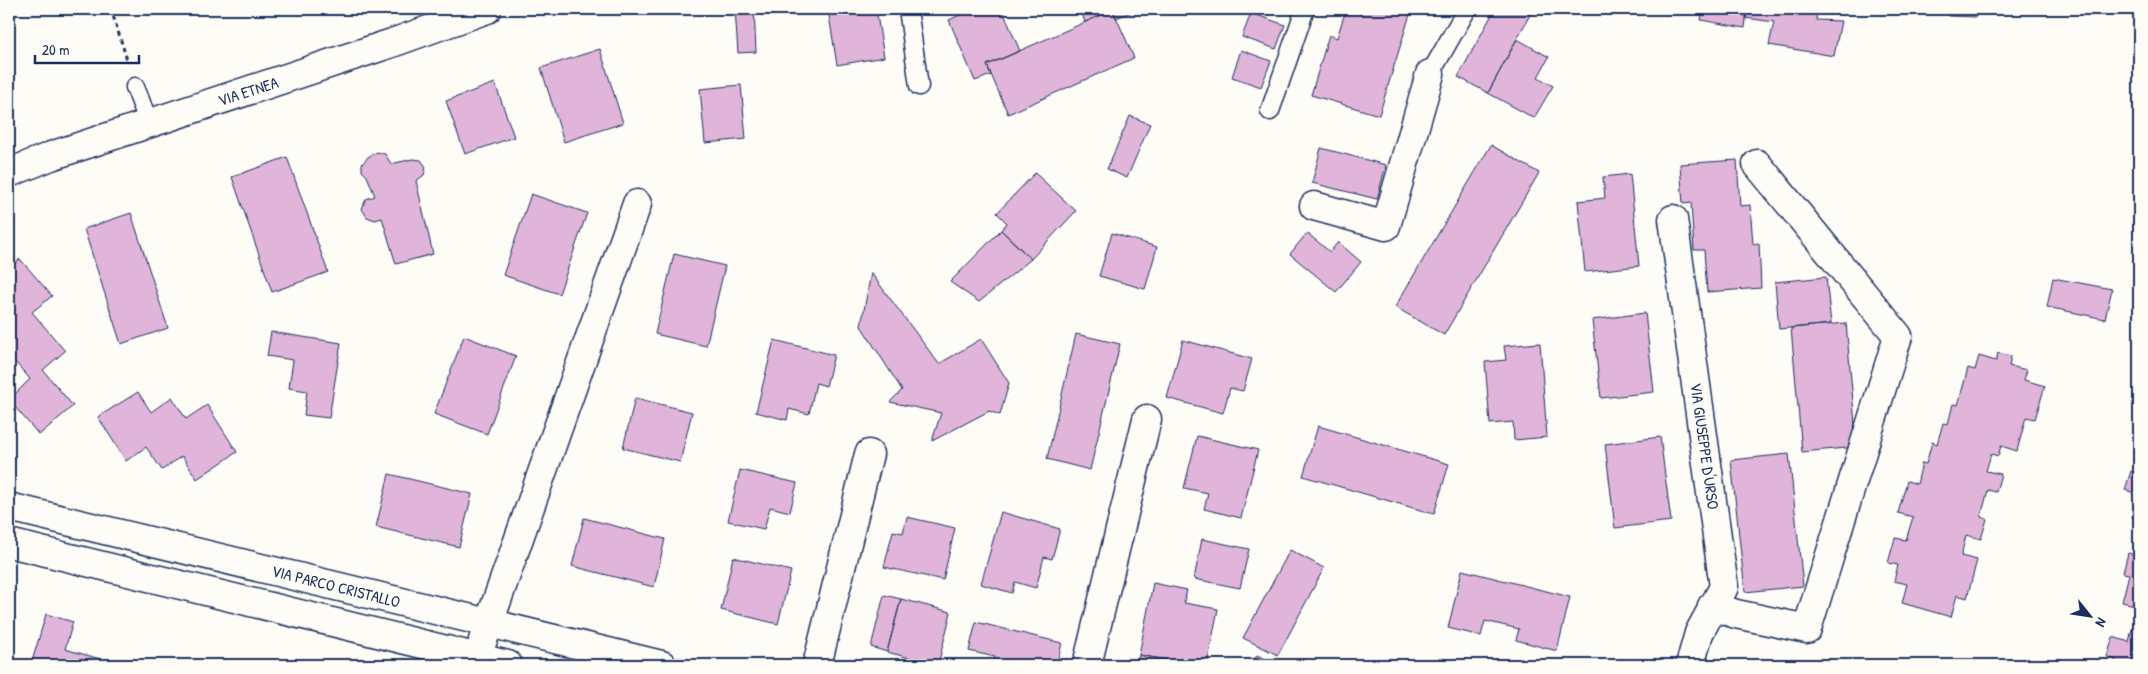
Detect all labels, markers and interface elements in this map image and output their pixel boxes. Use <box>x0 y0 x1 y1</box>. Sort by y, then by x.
scale bar <box>35 32 139 64</box>
text: 20 m <box>42 39 69 60</box>
street label: VIA ETNEA <box>215 71 281 111</box>
street label: VIA GIUSEPPE D'URSO <box>1685 381 1725 511</box>
street label: VIA PARCO CRISTALLO <box>269 559 403 613</box>
north arrow <box>2066 592 2116 642</box>
text: N <box>2091 615 2112 631</box>

